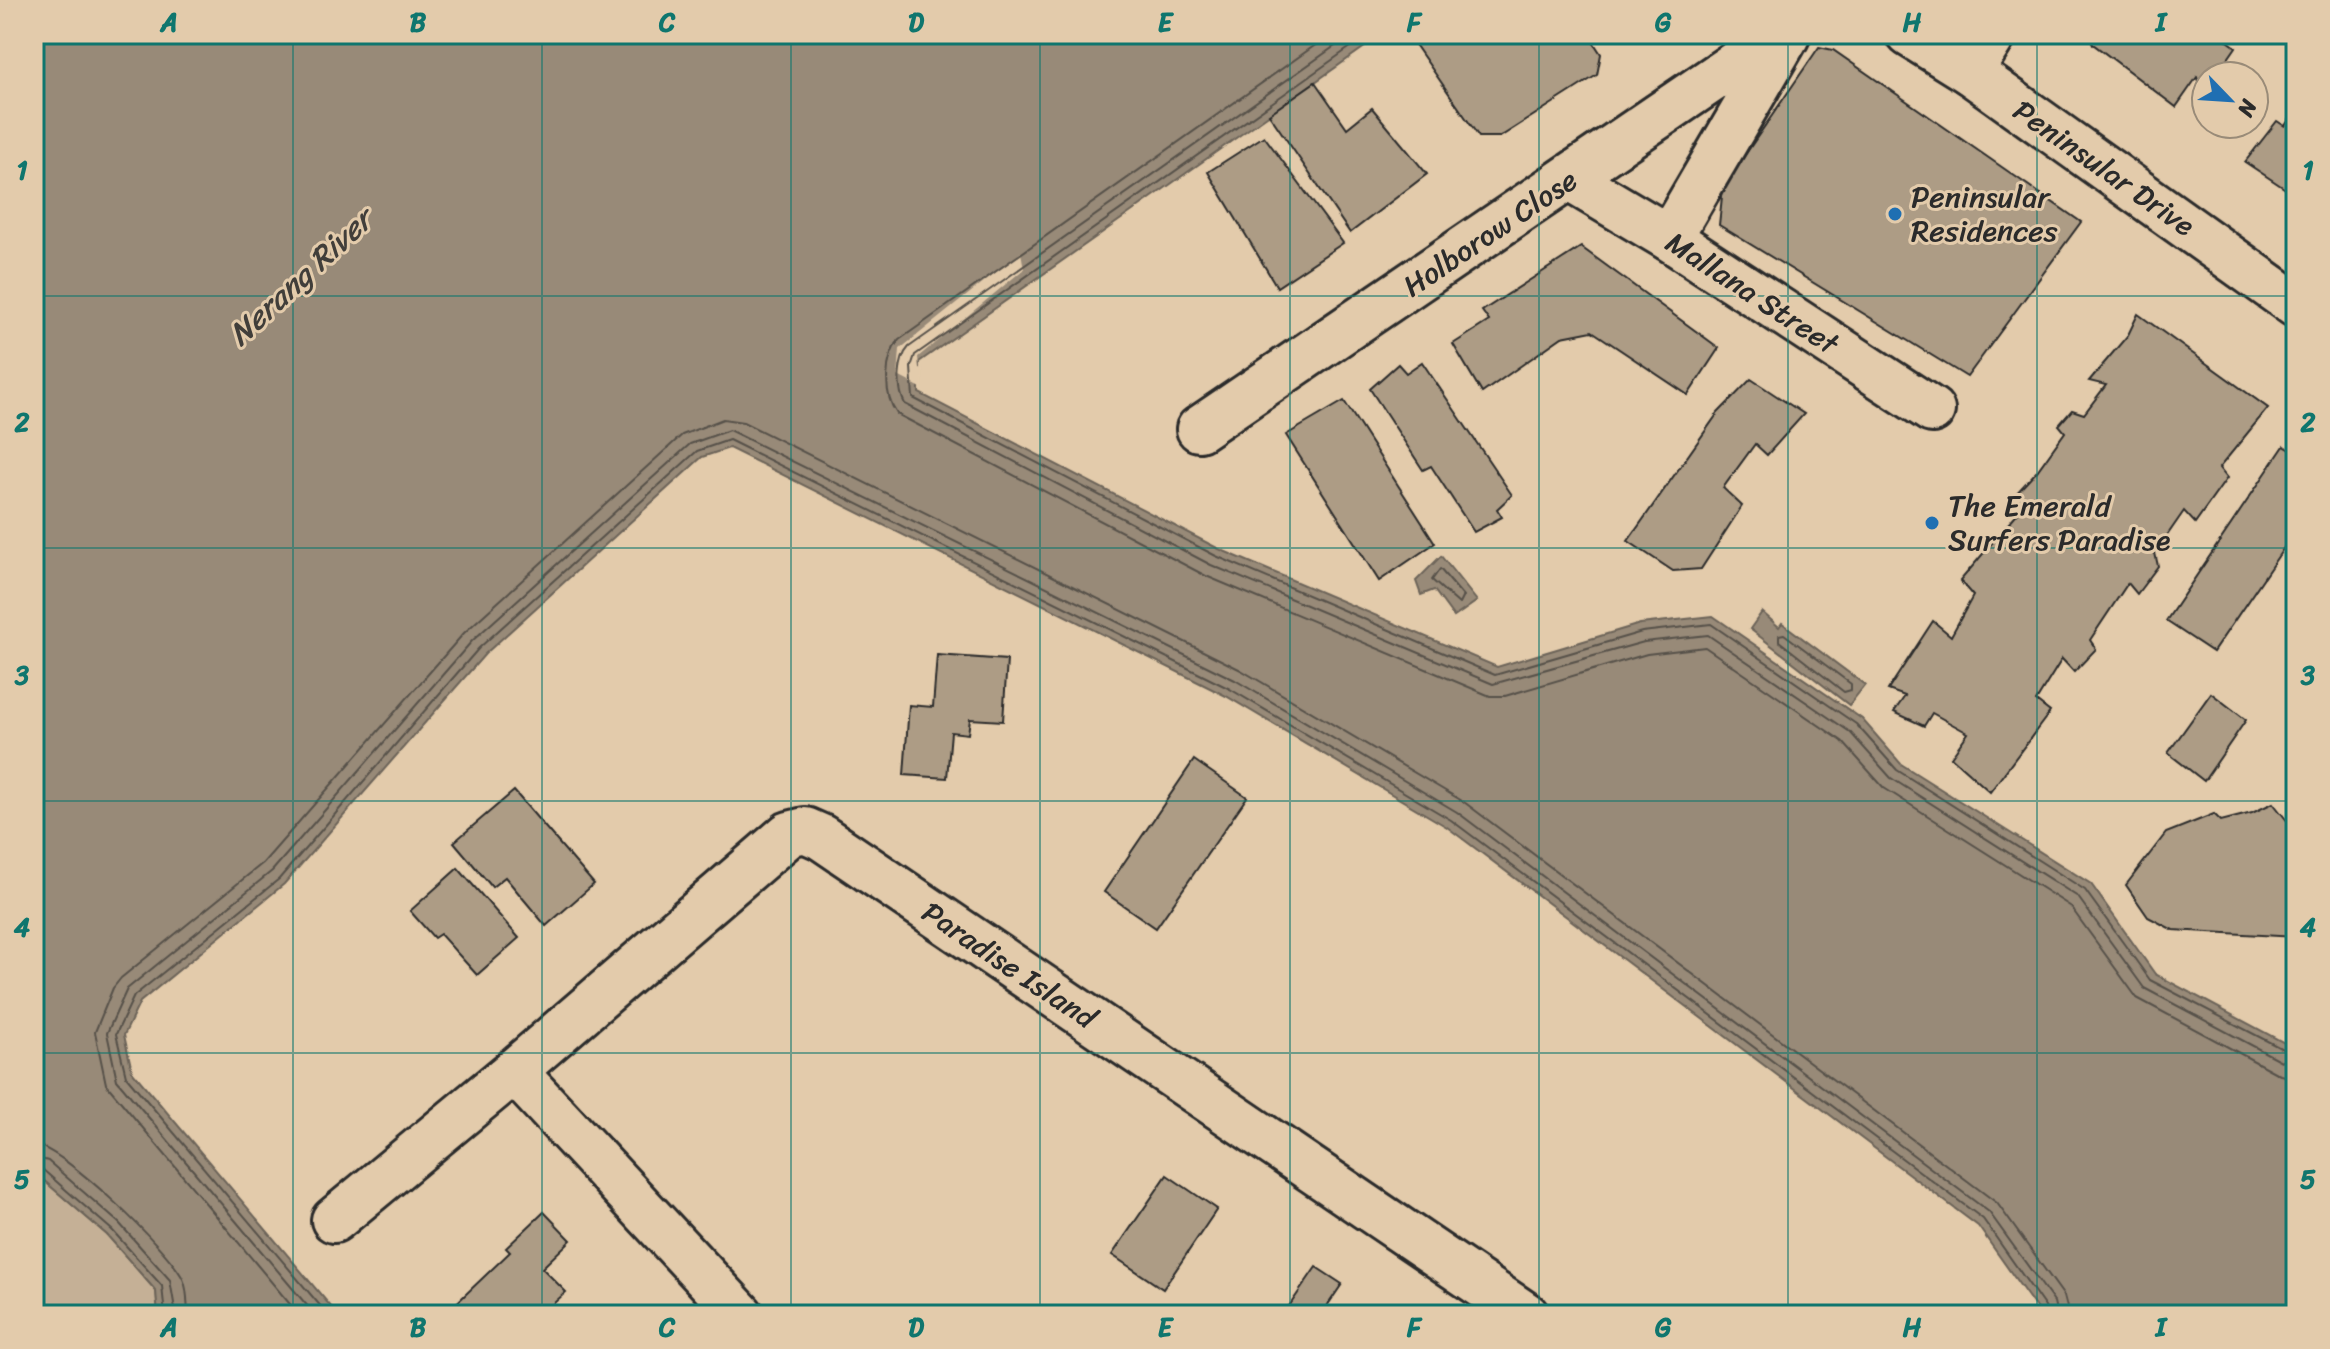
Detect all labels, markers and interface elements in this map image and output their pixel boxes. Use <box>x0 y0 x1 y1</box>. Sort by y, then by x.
text: A <box>159 0 178 45</box>
text: B <box>410 0 427 45</box>
text: C <box>658 0 676 45</box>
text: D <box>908 0 924 45</box>
text: E <box>1158 0 1175 45</box>
text: F <box>1406 0 1423 45</box>
text: G <box>1655 0 1672 45</box>
text: H <box>1903 0 1922 45</box>
text: I <box>2154 0 2169 45</box>
north arrow <box>2190 60 2270 140</box>
street label: Peninsular Drive <box>2001 85 2207 251</box>
text: N <box>2226 92 2269 124</box>
text: 1 <box>16 147 28 193</box>
text: 1 <box>2302 147 2314 193</box>
street label: Holborow Close <box>1391 154 1589 312</box>
place label: Peninsular Residences <box>1911 170 2058 258</box>
water label: Nerang River <box>214 190 391 360</box>
marker: Peninsular Residences <box>1886 205 1904 223</box>
street label: Mallana Street <box>1654 216 1851 371</box>
text: 2 <box>13 399 30 445</box>
text: 2 <box>2299 399 2316 445</box>
place label: The Emerald Surfers Paradise <box>1948 479 2171 567</box>
marker: The Emerald Surfers Paradise <box>1923 514 1941 532</box>
text: 3 <box>14 652 30 698</box>
text: 3 <box>2300 652 2316 698</box>
street label: Paradise Island <box>910 886 1109 1045</box>
text: 4 <box>14 904 30 950</box>
text: 4 <box>2300 904 2316 950</box>
text: 5 <box>14 1156 30 1202</box>
text: 5 <box>2300 1156 2316 1202</box>
text: A <box>159 1304 178 1349</box>
text: B <box>410 1304 427 1349</box>
text: C <box>658 1304 676 1349</box>
text: D <box>908 1304 924 1349</box>
text: E <box>1158 1304 1175 1349</box>
text: F <box>1406 1304 1423 1349</box>
text: G <box>1655 1304 1672 1349</box>
text: H <box>1903 1304 1922 1349</box>
text: I <box>2154 1304 2169 1349</box>

